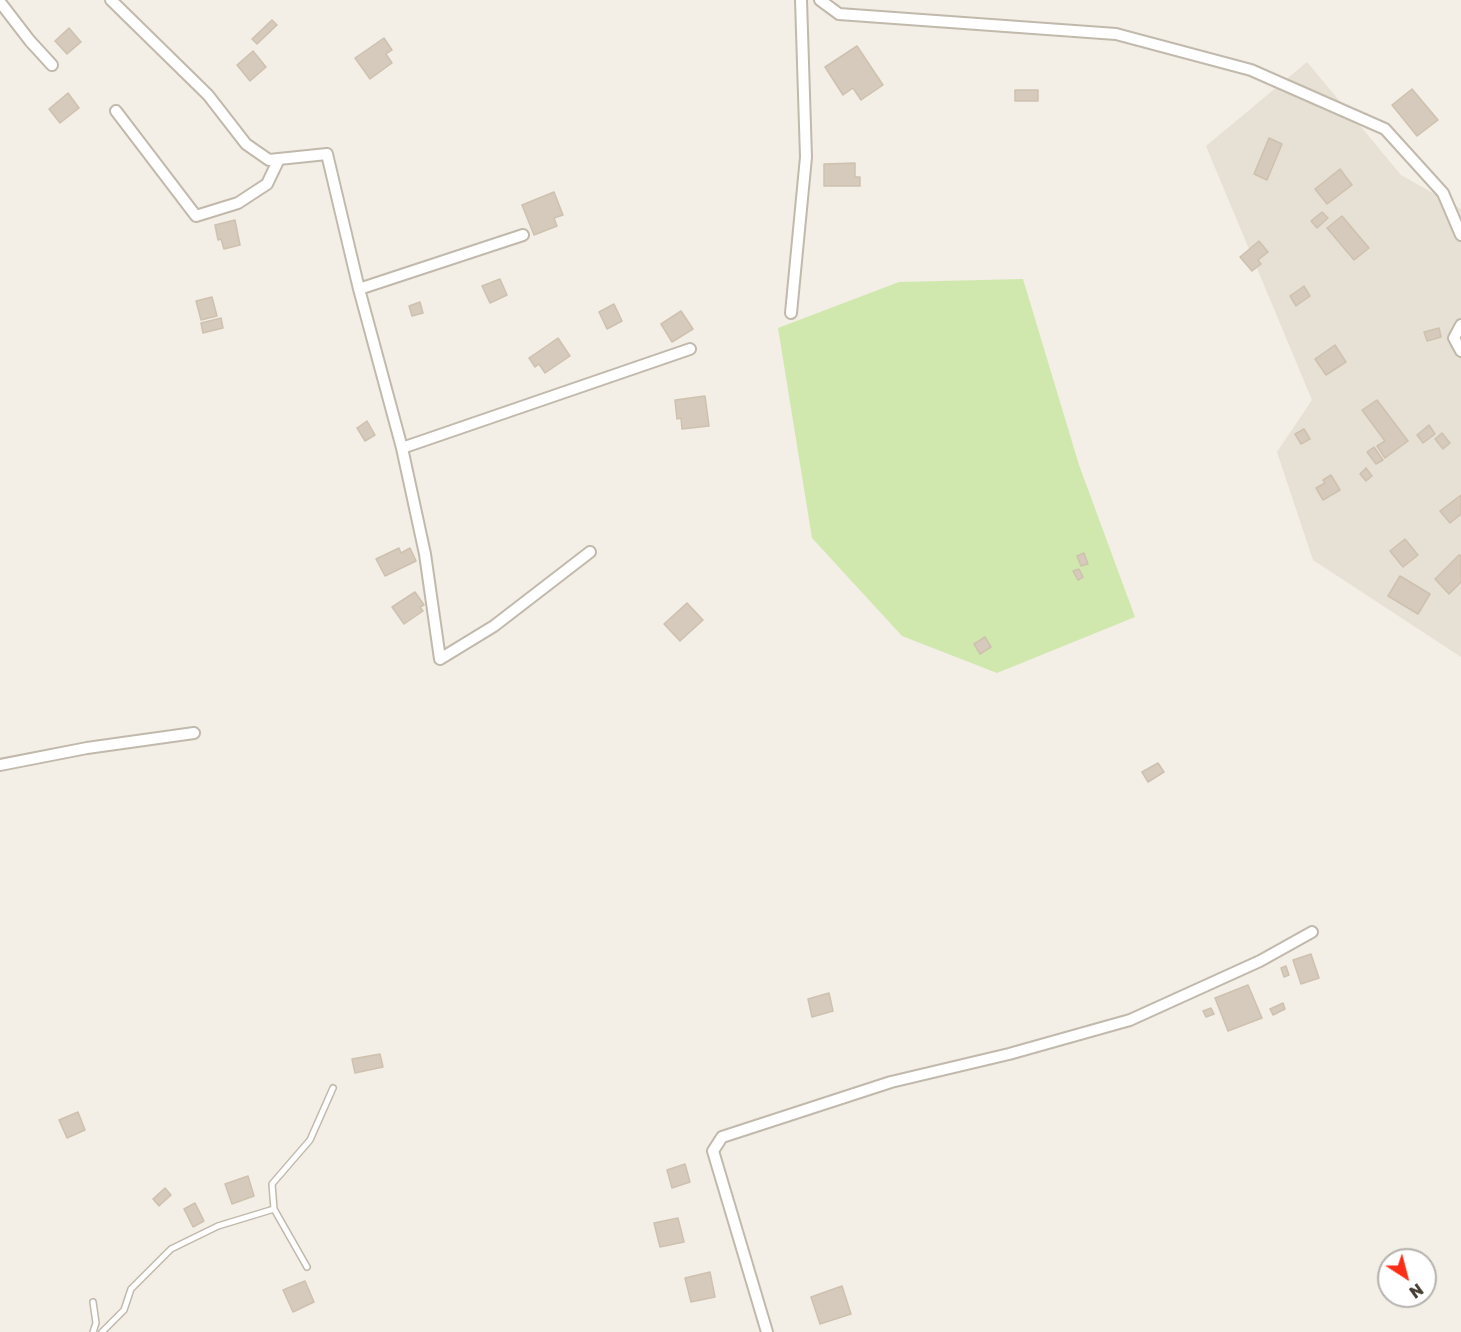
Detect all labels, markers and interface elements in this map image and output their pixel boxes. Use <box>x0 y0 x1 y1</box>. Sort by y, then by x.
north arrow <box>1377 1248 1437 1308</box>
text: N <box>1406 1279 1427 1303</box>

